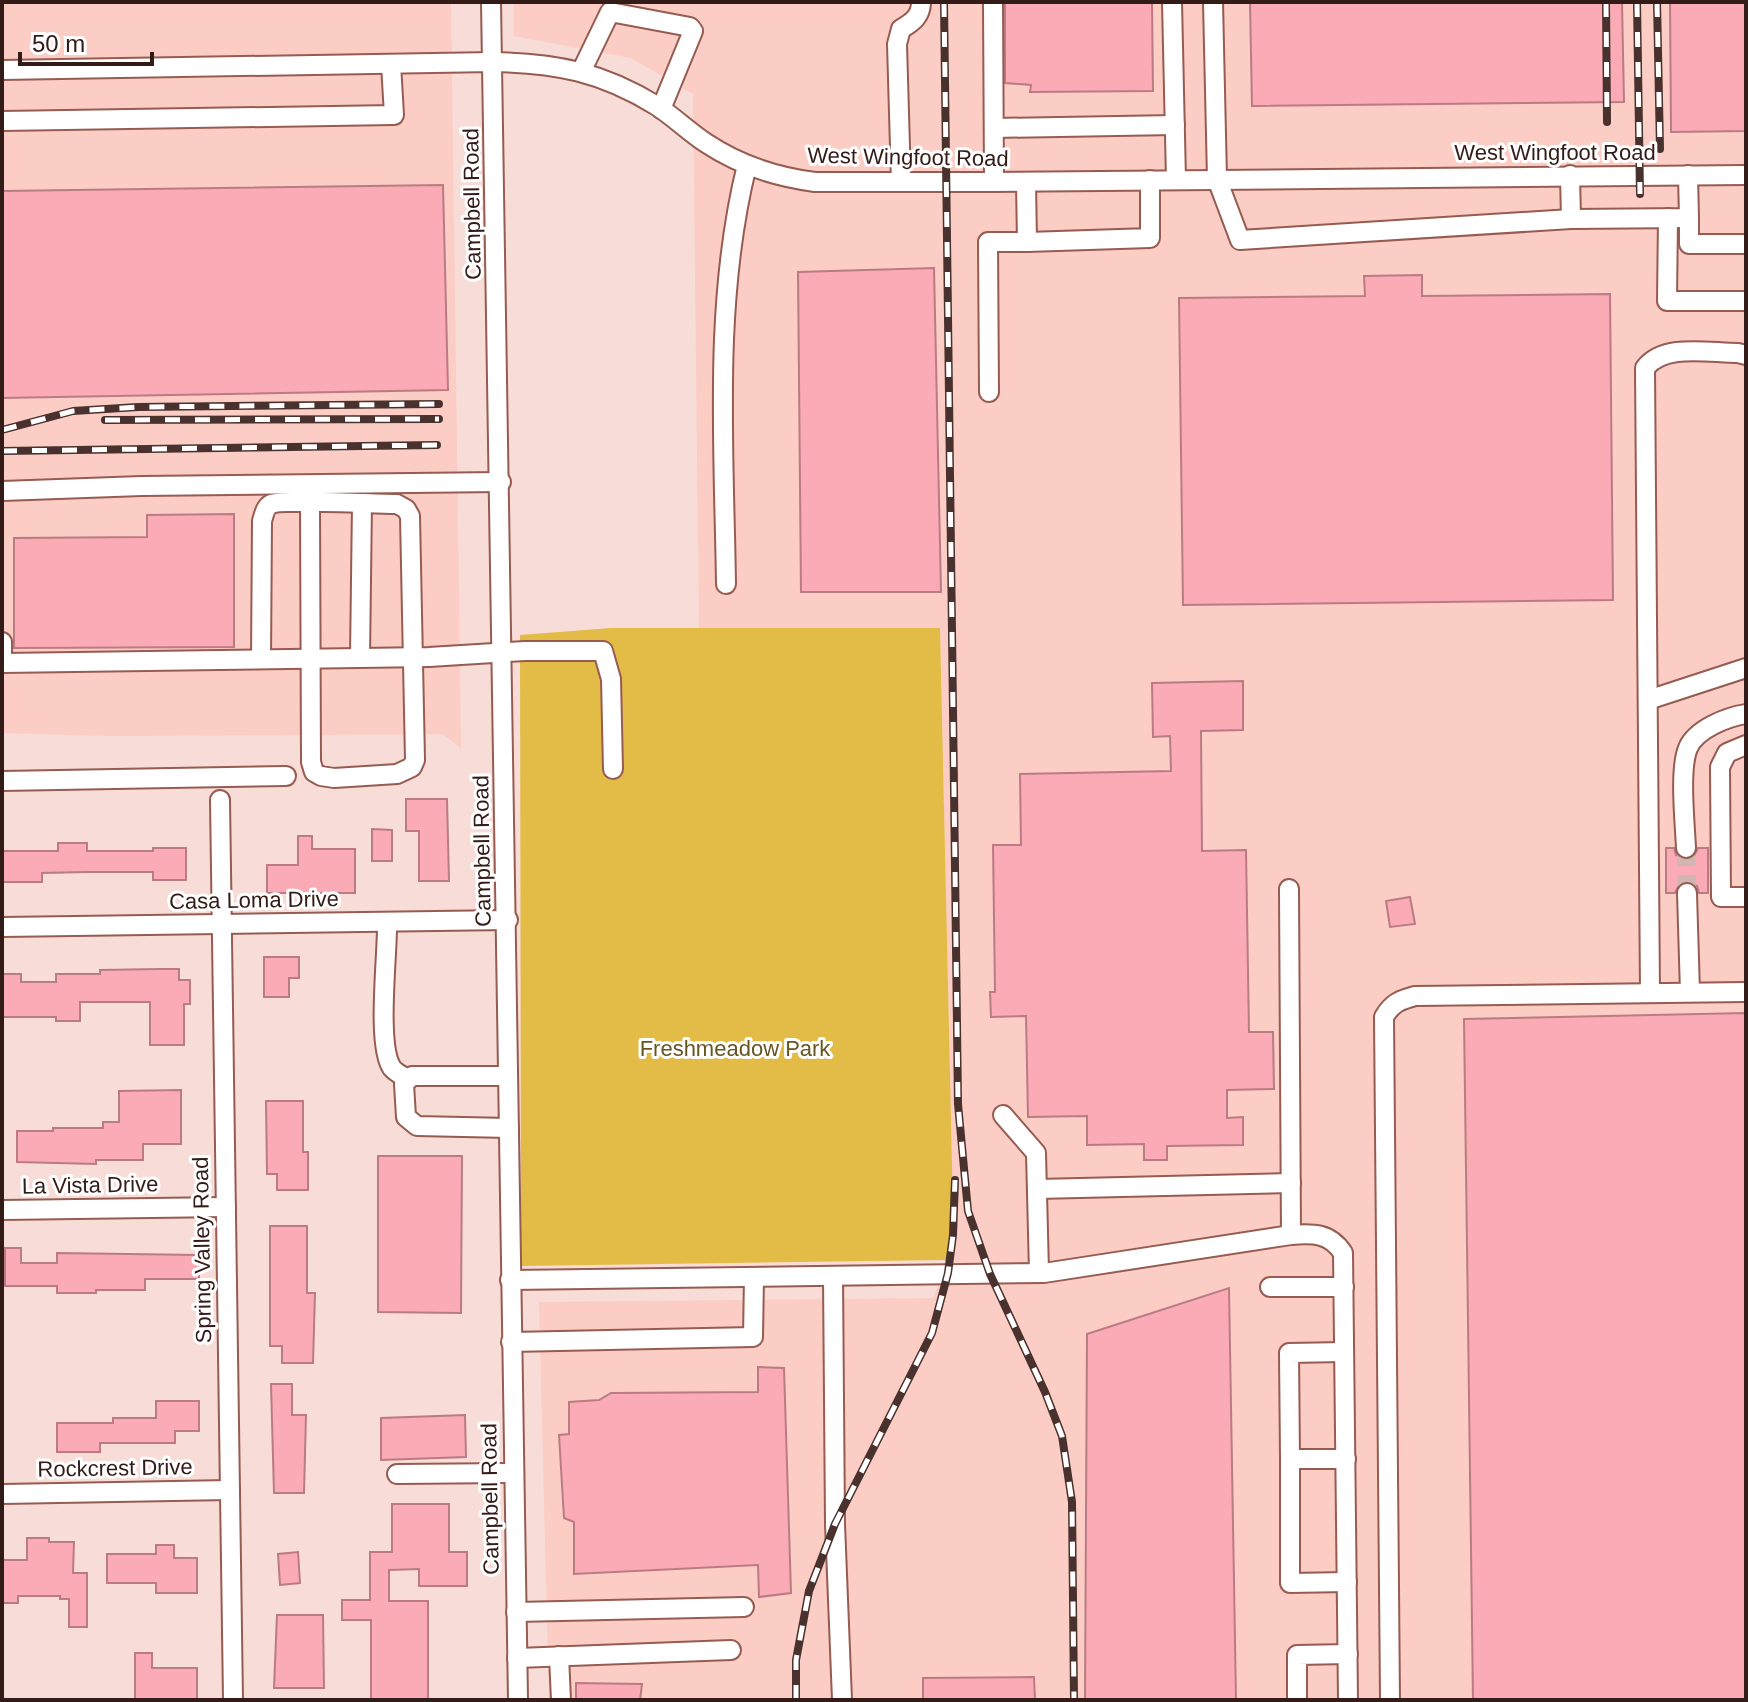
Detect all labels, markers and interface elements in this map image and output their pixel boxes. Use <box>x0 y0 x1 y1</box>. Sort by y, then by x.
scale bar <box>20 16 152 66</box>
text: 50 m <box>32 30 85 57</box>
street label: Campbell Road <box>458 128 486 280</box>
street label: West Wingfoot Road <box>1454 140 1656 165</box>
street label: West Wingfoot Road <box>807 143 1009 171</box>
street label: Campbell Road <box>468 775 496 927</box>
street label: Casa Loma Drive <box>169 886 339 914</box>
park label: Freshmeadow Park <box>640 1036 831 1061</box>
street label: Spring Valley Road <box>188 1156 216 1344</box>
street label: La Vista Drive <box>22 1171 158 1199</box>
street label: Campbell Road <box>476 1423 504 1575</box>
street label: Rockcrest Drive <box>37 1454 193 1482</box>

